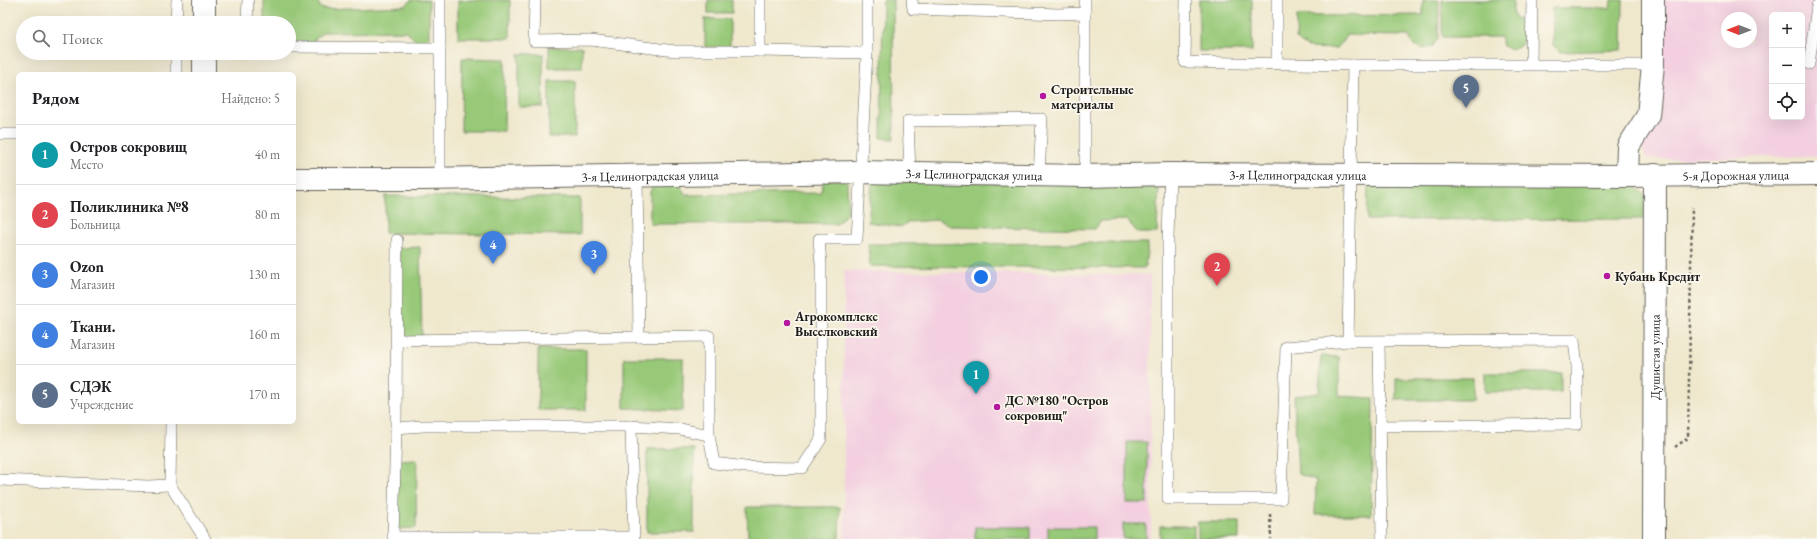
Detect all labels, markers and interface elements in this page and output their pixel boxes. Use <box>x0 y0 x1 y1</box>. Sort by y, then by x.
north arrow <box>1721 12 1757 48</box>
map controls <box>1769 12 1805 120</box>
button: + <box>1769 12 1805 48</box>
search box <box>16 16 296 60</box>
icon: search <box>30 27 52 49</box>
text: Поиск <box>62 29 103 48</box>
button: − <box>1769 48 1805 84</box>
pin: 5 <box>1453 75 1479 108</box>
place label: Строительные материалы <box>1051 81 1134 113</box>
button: locate <box>1769 84 1805 120</box>
text: Рядом <box>32 87 80 109</box>
text: Найдено: 5 <box>221 90 280 107</box>
marker: Строительные материалы <box>1038 91 1048 101</box>
text: Остров сокровищ <box>70 137 187 156</box>
text: 1 <box>42 146 48 163</box>
text: 40 m <box>255 146 280 163</box>
text: Место <box>70 156 103 173</box>
street label: 3-я Целиноградская улица <box>905 164 1043 184</box>
street label: 3-я Целиноградская улица <box>581 166 719 185</box>
street label: 3-я Целиноградская улица <box>1229 166 1367 183</box>
street label: 5-я Дорожная улица <box>1682 166 1790 184</box>
text: Поликлиника №8 <box>70 197 189 216</box>
text: 2 <box>42 206 48 223</box>
text: 80 m <box>255 206 280 223</box>
text: Больница <box>70 216 121 233</box>
pin: 4 <box>480 231 506 264</box>
pin: 3 <box>581 241 607 274</box>
pin: 2 <box>1204 253 1230 286</box>
text: Ozon <box>70 257 104 276</box>
text: 3 <box>42 266 48 283</box>
text: 130 m <box>249 266 280 283</box>
your location <box>971 267 991 287</box>
place label: Кубань Кредит <box>1615 268 1700 285</box>
marker: Кубань Кредит <box>1602 271 1612 281</box>
text: Магазин <box>70 276 115 293</box>
place label: Агрокомплекс Выселковский <box>794 308 878 340</box>
street label: Душистая улица <box>1646 313 1663 400</box>
text: Ткани. <box>70 317 115 336</box>
marker: Агрокомплекс Выселковский <box>782 318 792 328</box>
text: 4 <box>42 326 48 343</box>
text: 160 m <box>249 326 280 343</box>
text: Магазин <box>70 336 115 353</box>
pin: 1 <box>963 361 989 394</box>
text: СДЭК <box>70 377 112 396</box>
text: 5 <box>42 386 48 403</box>
text: 170 m <box>249 386 280 403</box>
place label: ДС №180 "Остров сокровищ" <box>1005 392 1108 424</box>
text: Учреждение <box>70 396 134 413</box>
marker: ДС №180 "Остров сокровищ" <box>992 402 1002 412</box>

